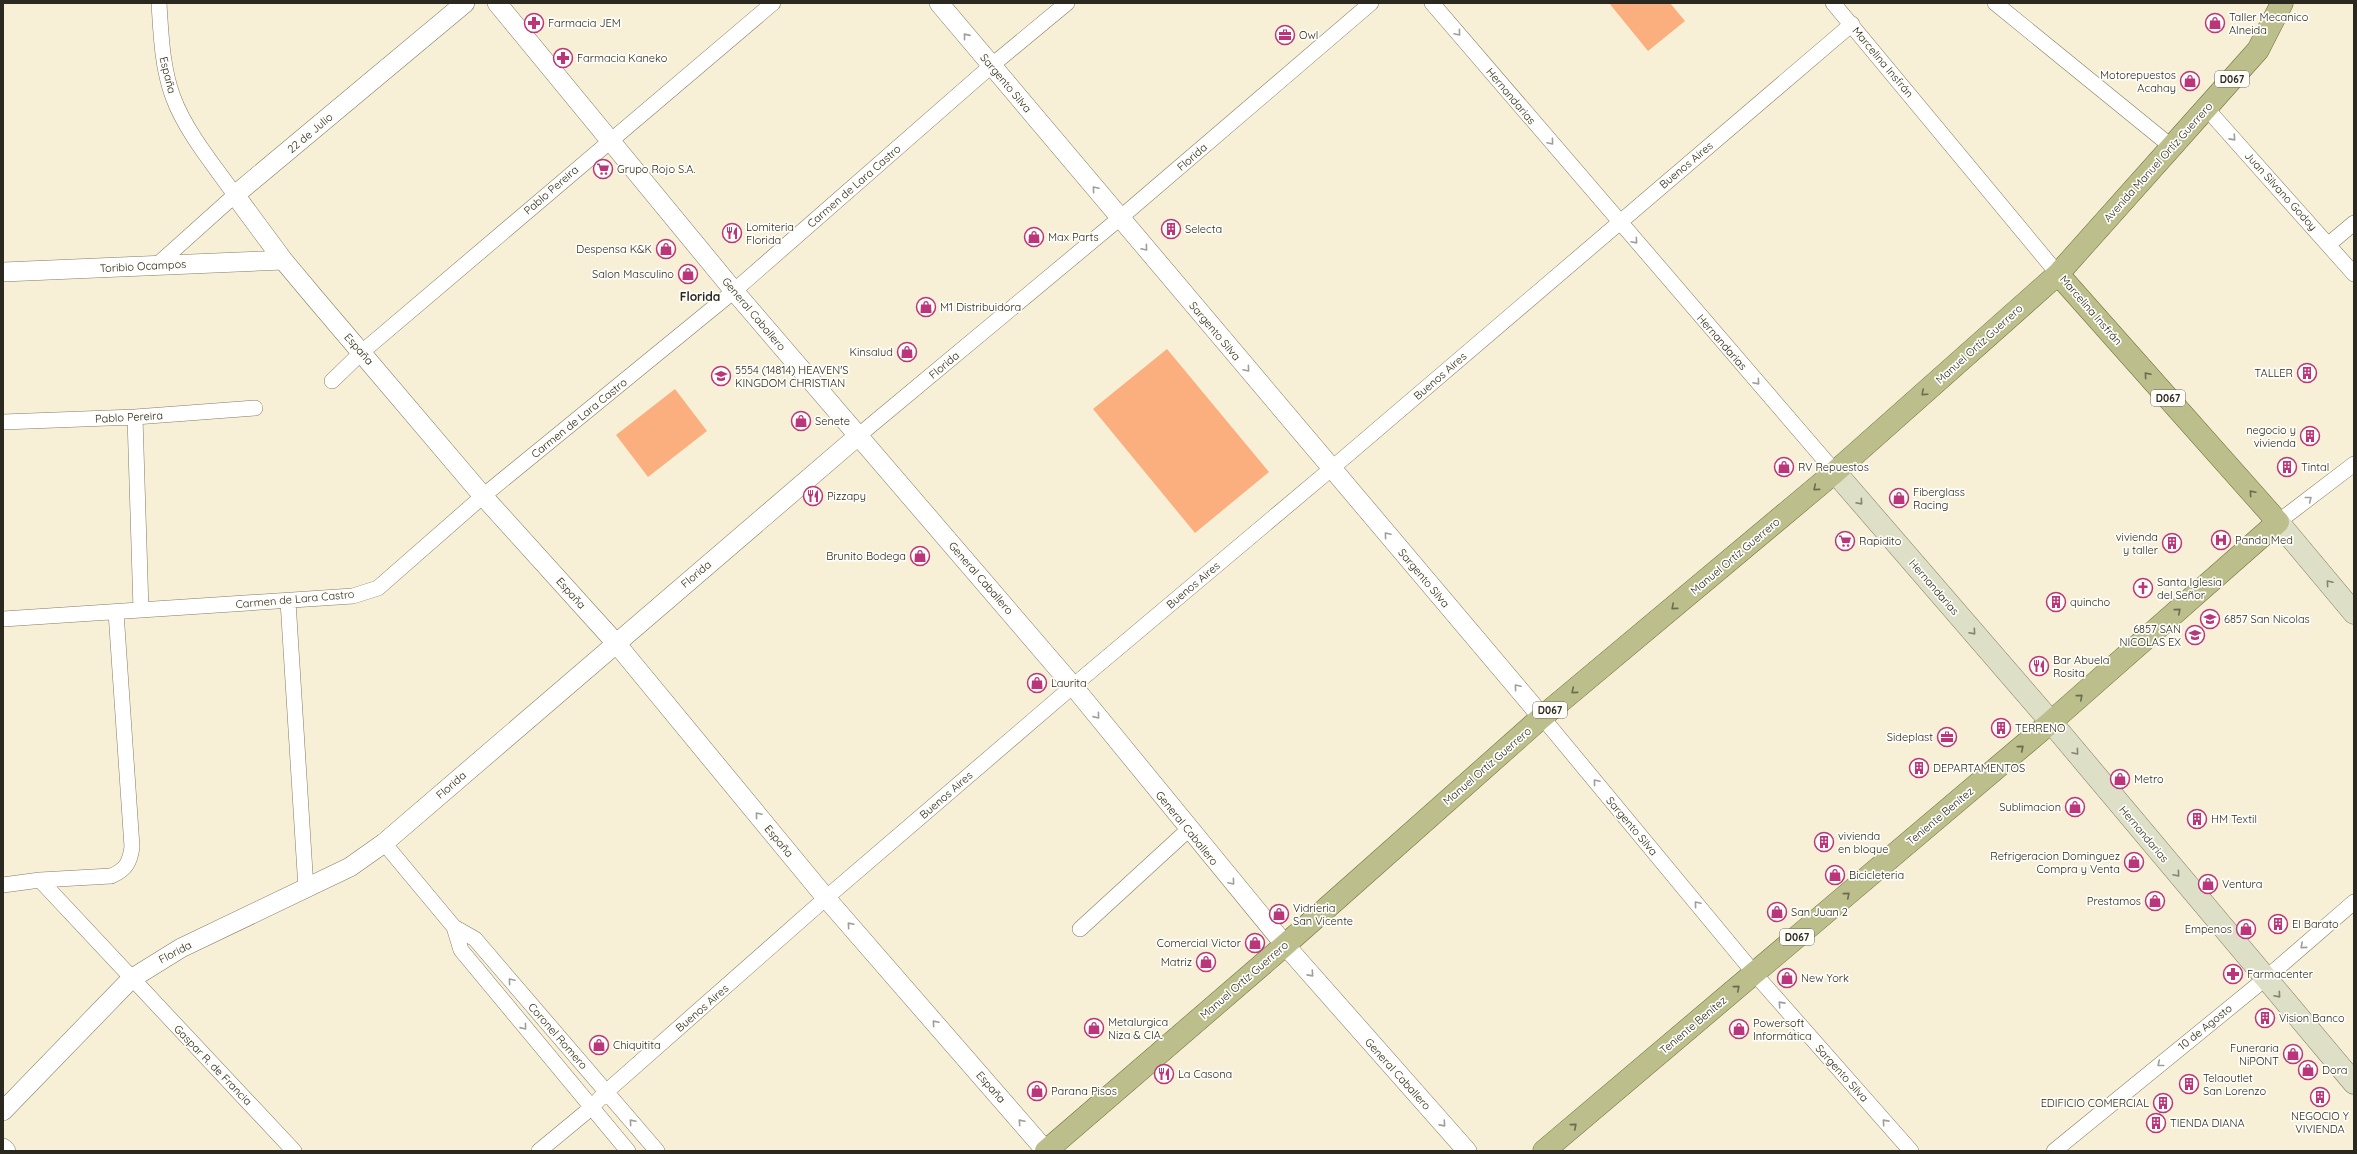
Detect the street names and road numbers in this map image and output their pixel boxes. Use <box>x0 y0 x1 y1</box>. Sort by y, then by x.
street label: Marcelina Insfrán <box>1849 24 1917 100</box>
street label: Sargento Silva <box>977 51 1035 115</box>
street label: España <box>157 55 179 95</box>
street label: Hernandarias <box>1483 65 1539 127</box>
road number: D067 <box>2215 71 2249 87</box>
street label: Avenida Manuel Ortíz Guerrero <box>2101 99 2216 225</box>
street label: 22 de Julio <box>284 110 336 156</box>
street label: Buenos Aires <box>1656 139 1716 191</box>
street label: Florida <box>1174 140 1210 174</box>
street label: Carmen de Lara Castro <box>804 141 904 230</box>
street label: Juan Silvano Godoy <box>2242 149 2320 233</box>
street label: Pablo Pereira <box>521 162 581 218</box>
street label: Toribio Ocampos <box>99 257 187 275</box>
street label: Marcelina Insfrán <box>2057 272 2125 348</box>
street label: General Caballero <box>719 274 789 354</box>
street label: Sargento Silva <box>1186 299 1244 363</box>
street label: Manuel Ortíz Guerrero <box>1933 301 2026 387</box>
street label: Hernandarias <box>1694 311 1750 373</box>
street label: España <box>341 330 377 368</box>
street label: Florida <box>926 348 962 382</box>
street label: Buenos Aires <box>1411 349 1469 403</box>
street label: Carmen de Lara Castro <box>528 375 630 461</box>
road number: D067 <box>2151 390 2185 406</box>
street label: Pablo Pereira <box>95 408 163 426</box>
street label: Manuel Ortíz Guerrero <box>1687 514 1783 597</box>
street label: General Caballero <box>946 539 1017 617</box>
street label: Sargento Silva <box>1395 546 1453 610</box>
street label: Hernandarias <box>1906 556 1962 618</box>
street label: Florida <box>678 557 714 591</box>
street label: Buenos Aires <box>1163 559 1223 611</box>
street label: España <box>553 574 589 612</box>
street label: Carmen de Lara Castro <box>235 587 355 611</box>
road number: D067 <box>1533 702 1567 718</box>
street label: Manuel Ortíz Guerrero <box>1440 724 1534 808</box>
street label: Florida <box>433 768 469 802</box>
street label: Buenos Aires <box>917 768 975 822</box>
street label: Teniente Benítez <box>1904 784 1976 848</box>
street label: General Caballero <box>1153 788 1222 868</box>
street label: Sargento Silva <box>1603 794 1661 858</box>
street label: Hernandarias <box>2116 803 2172 865</box>
street label: España <box>762 822 796 860</box>
road number: D067 <box>1780 929 1814 945</box>
street label: Florida <box>156 938 194 966</box>
street label: Manuel Ortíz Guerrero <box>1197 938 1291 1022</box>
street label: Buenos Aires <box>673 981 731 1035</box>
street label: Teniente Benítez <box>1657 993 1729 1057</box>
street label: Coronel Romero <box>525 1000 591 1072</box>
street label: 10 de Agosto <box>2175 1001 2235 1053</box>
street label: Gaspar R. de Francia <box>171 1022 255 1108</box>
street label: General Caballero <box>1362 1035 1434 1113</box>
street label: Sargento Silva <box>1812 1041 1872 1105</box>
street label: España <box>973 1068 1009 1106</box>

